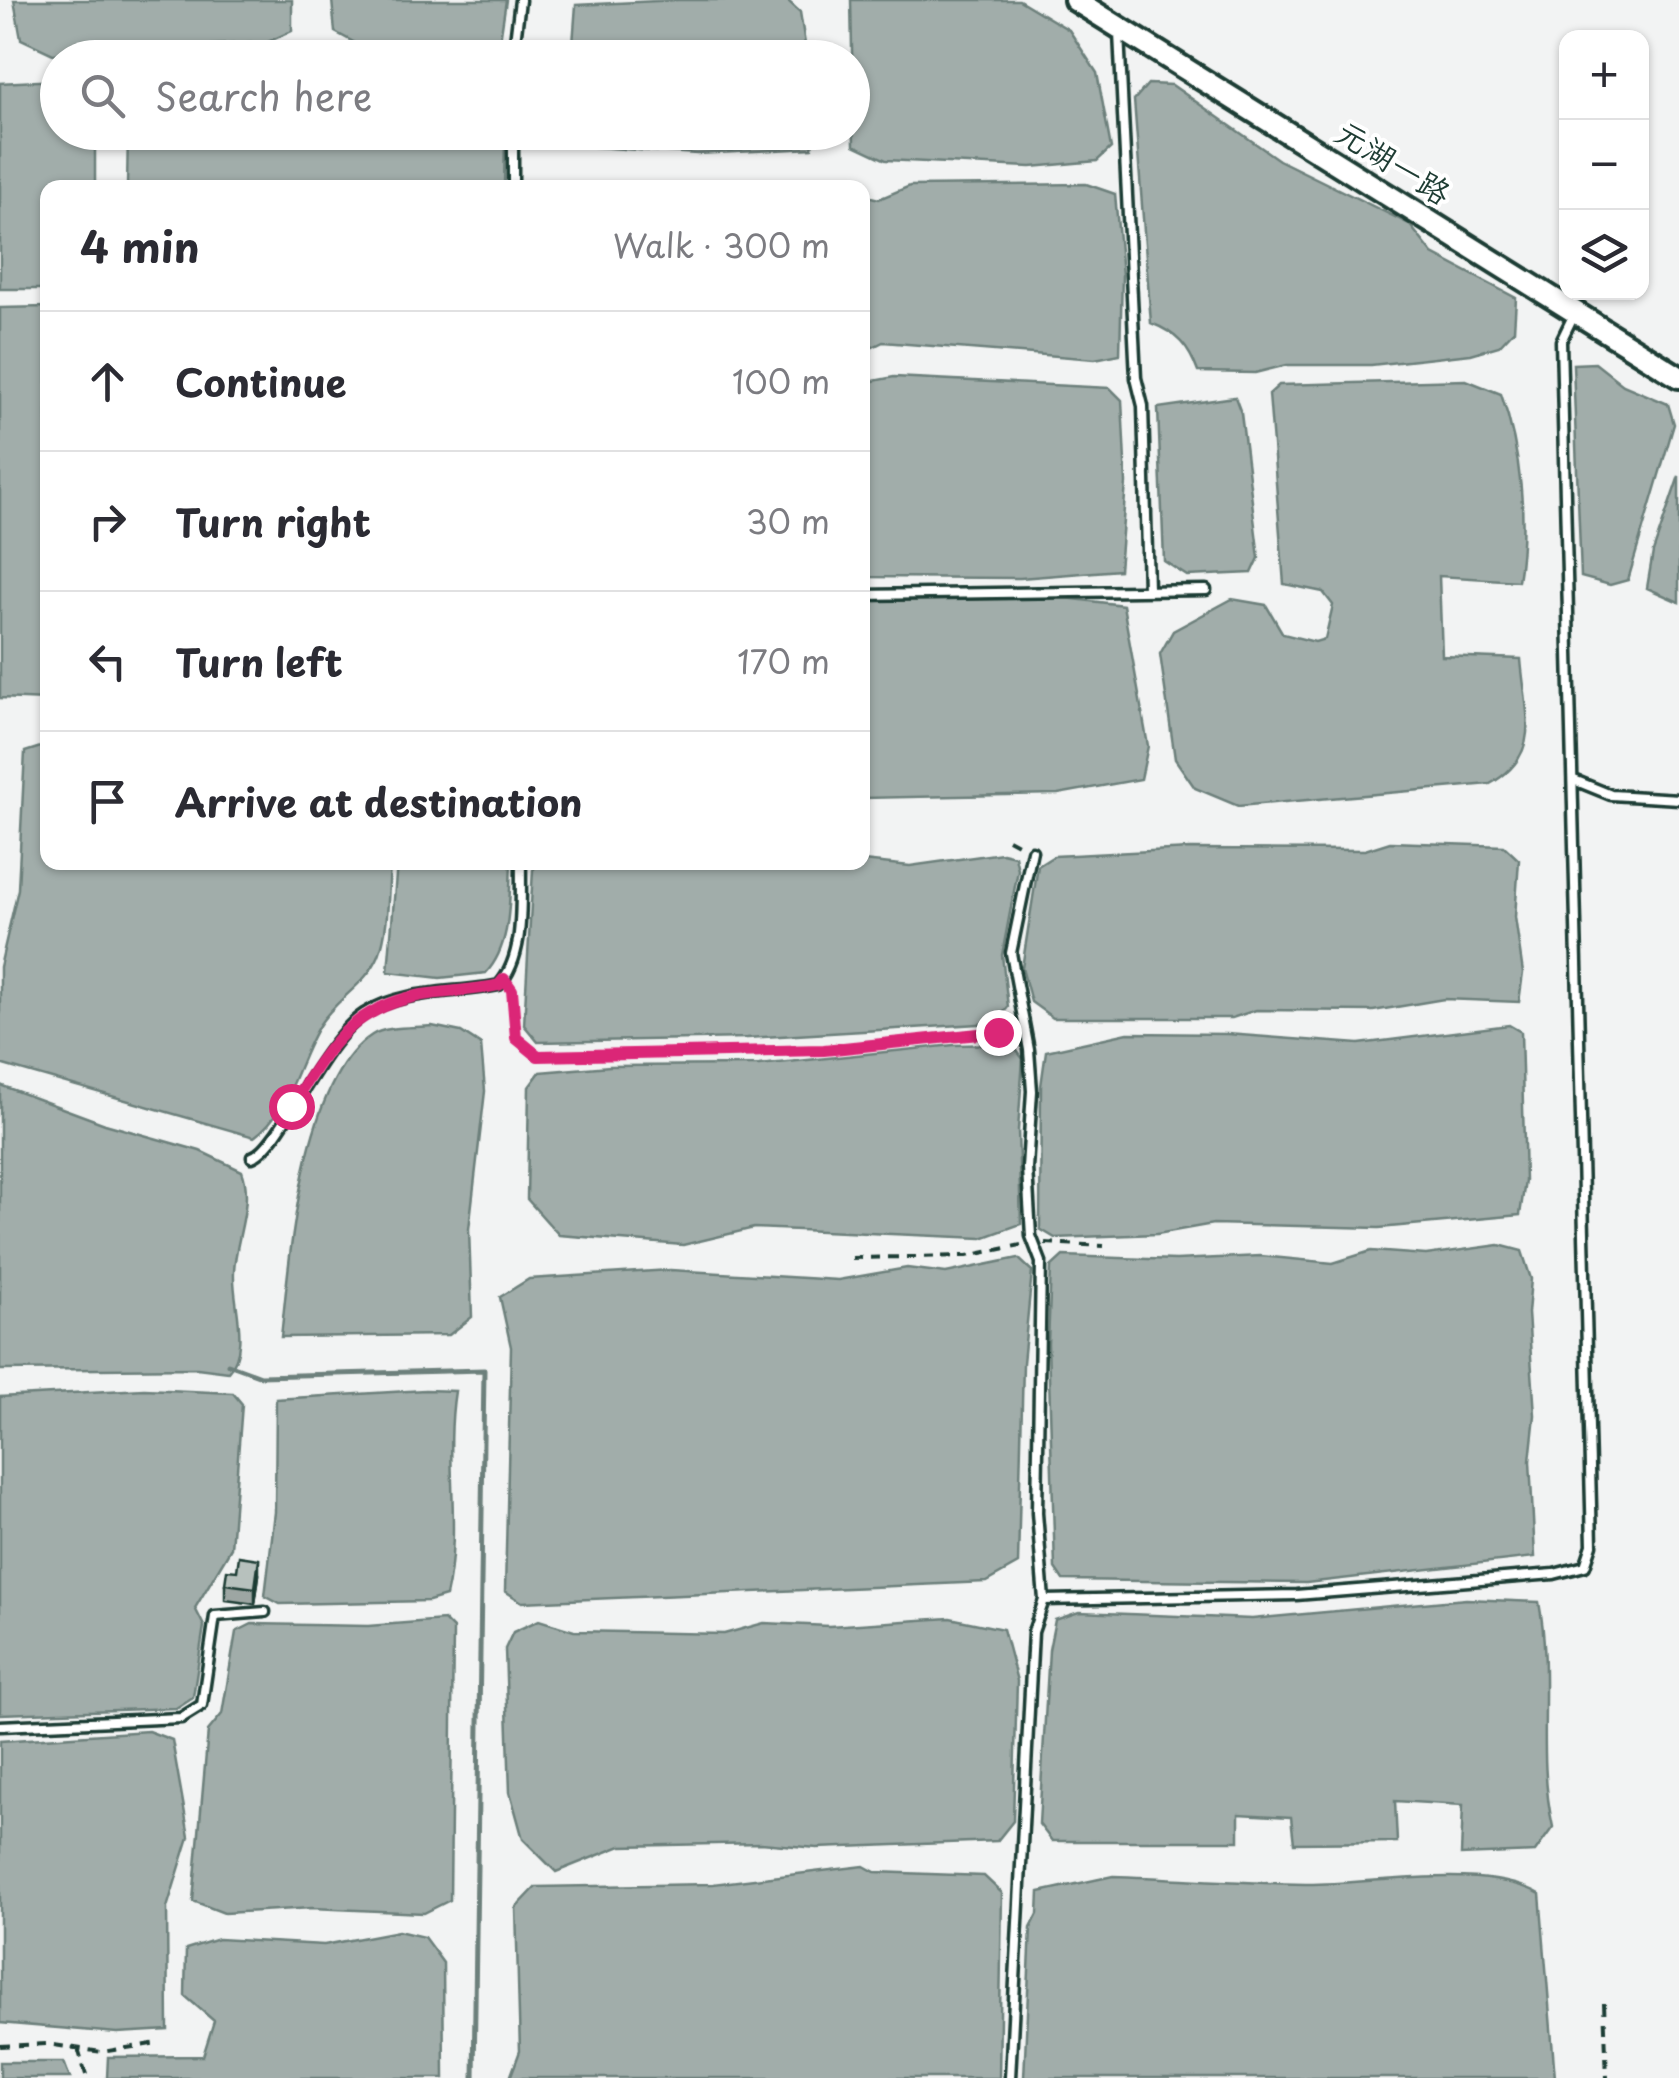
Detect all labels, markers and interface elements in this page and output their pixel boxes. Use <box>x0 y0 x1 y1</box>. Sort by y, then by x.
map controls <box>1559 30 1649 300</box>
button: + <box>1559 30 1649 120</box>
search box <box>40 40 870 150</box>
text: Search here <box>155 67 372 124</box>
icon: search <box>75 68 130 123</box>
street label: 元湖一路 <box>1327 107 1461 216</box>
button: − <box>1559 120 1649 210</box>
button: layers <box>1559 210 1649 300</box>
text: 4 min <box>80 214 200 277</box>
text: Walk · 300 m <box>613 221 830 269</box>
text: Continue <box>175 353 346 410</box>
icon: ahead <box>80 354 135 409</box>
text: 100 m <box>732 357 830 405</box>
text: Turn right <box>175 493 371 550</box>
icon: right <box>80 494 135 549</box>
text: 30 m <box>746 497 830 545</box>
text: Turn left <box>175 633 343 690</box>
icon: left <box>80 634 135 689</box>
text: 170 m <box>737 637 830 685</box>
text: Arrive at destination <box>175 773 583 830</box>
icon: arrive <box>80 774 135 829</box>
route end <box>976 1010 1022 1056</box>
route start <box>269 1084 315 1130</box>

